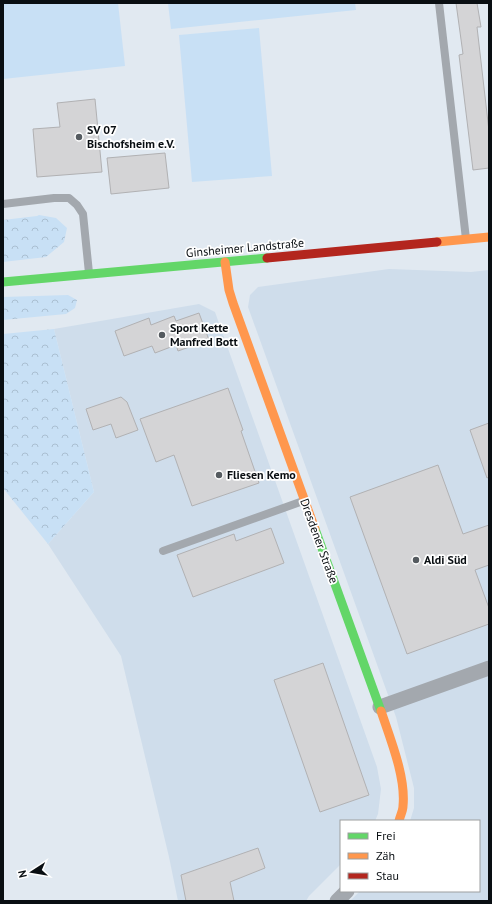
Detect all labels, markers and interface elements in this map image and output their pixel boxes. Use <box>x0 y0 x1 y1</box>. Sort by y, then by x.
place label: SV 07 Bischofsheim e.V. <box>87 122 175 151</box>
marker: SV 07 Bischofsheim e.V. <box>74 132 84 142</box>
street label: Ginsheimer Landstraße <box>185 235 305 260</box>
place label: Sport Kette Manfred Bott <box>170 320 238 349</box>
marker: Sport Kette Manfred Bott <box>157 330 167 340</box>
place label: Fliesen Kemo <box>227 467 296 482</box>
marker: Fliesen Kemo <box>214 470 224 480</box>
street label: Dresdener Straße <box>297 496 342 585</box>
place label: Aldi Süd <box>424 552 467 567</box>
marker: Aldi Süd <box>411 555 421 565</box>
legend <box>340 820 480 892</box>
text: Frei <box>376 828 396 843</box>
text: Zäh <box>376 848 395 863</box>
north arrow <box>12 852 52 892</box>
text: Stau <box>376 868 399 883</box>
text: N <box>15 869 30 879</box>

